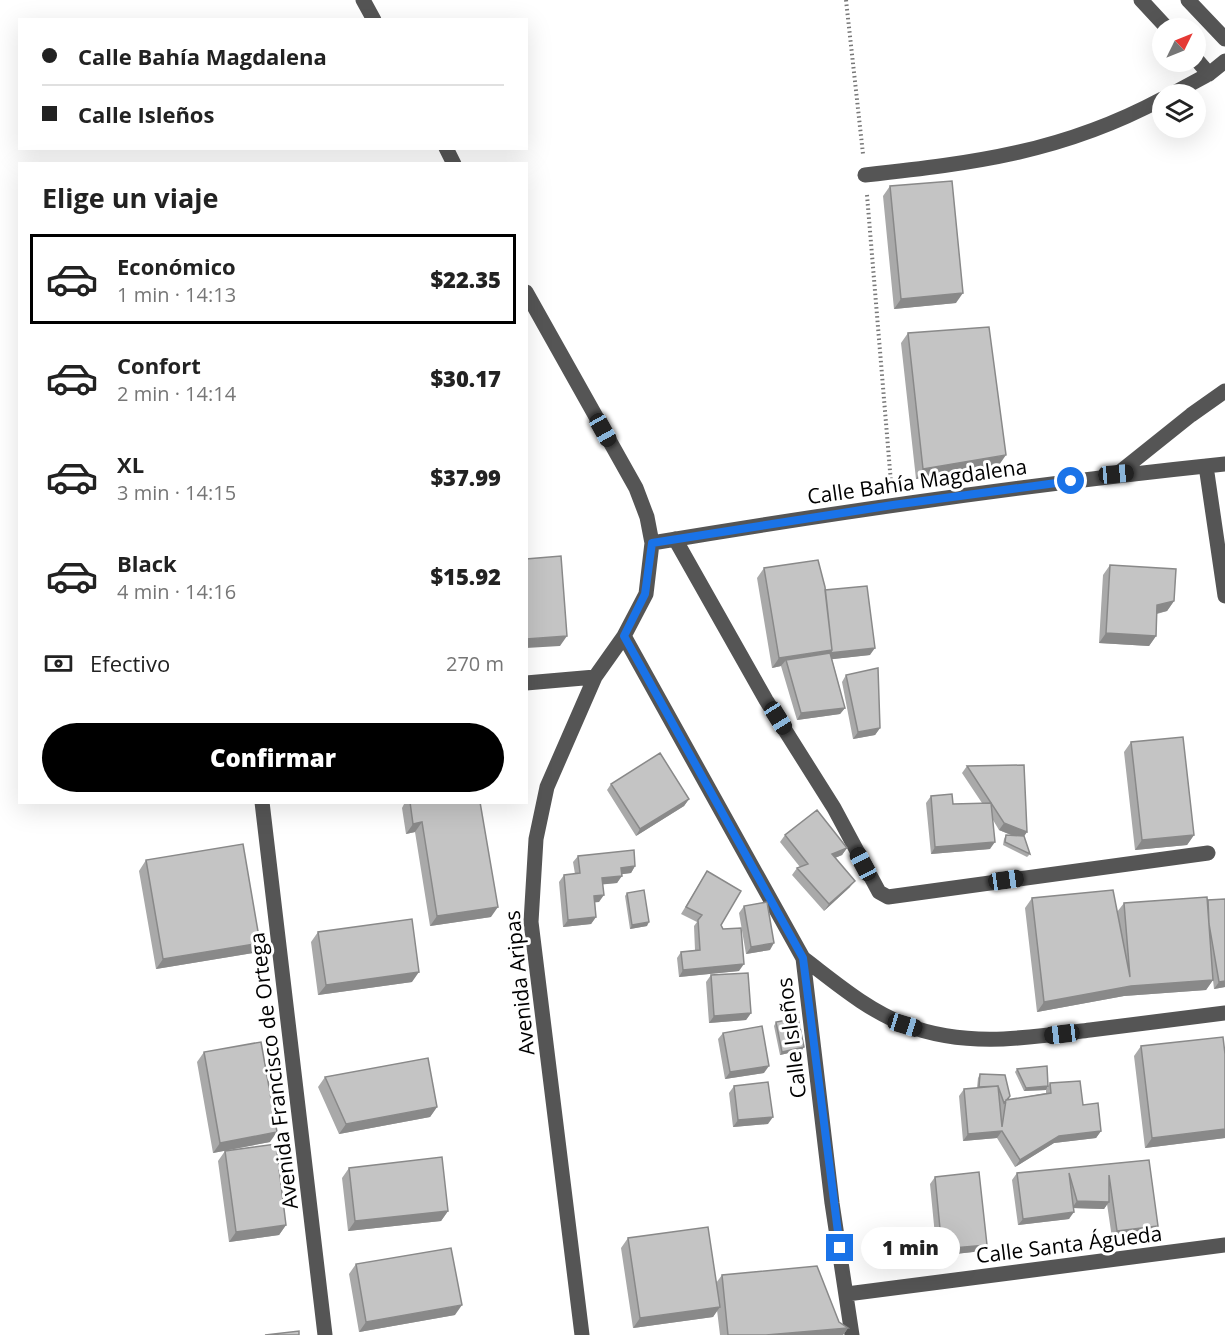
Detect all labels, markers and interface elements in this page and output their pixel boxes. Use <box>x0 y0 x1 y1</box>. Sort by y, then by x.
north arrow <box>1152 18 1206 72</box>
map controls <box>1152 18 1206 138</box>
text: Calle Bahía Magdalena <box>78 41 327 71</box>
button: layers <box>1152 84 1206 138</box>
text: Calle Isleños <box>78 99 214 129</box>
text: Elige un viaje <box>42 179 218 216</box>
text: Económico <box>117 251 236 281</box>
icon: car <box>45 252 99 306</box>
text: $22.35 <box>430 264 501 294</box>
text: 1 min · 14:13 <box>117 281 236 308</box>
text: Confort <box>117 350 201 380</box>
icon: car <box>45 351 99 405</box>
text: $30.17 <box>430 363 501 393</box>
text: 2 min · 14:14 <box>117 380 236 407</box>
car <box>586 410 620 450</box>
text: XL <box>117 449 144 479</box>
icon: car <box>45 450 99 504</box>
street label: Calle Bahía Magdalena <box>805 452 1029 510</box>
text: $37.99 <box>430 462 501 492</box>
car <box>1097 463 1135 485</box>
route start <box>1057 467 1084 494</box>
text: 3 min · 14:15 <box>117 479 236 506</box>
text: Black <box>117 548 177 578</box>
icon: car <box>45 549 99 603</box>
text: $15.92 <box>430 561 501 591</box>
text: 4 min · 14:16 <box>117 578 236 605</box>
icon: cash <box>42 647 75 680</box>
text: Efectivo <box>90 648 170 678</box>
text: 270 m <box>446 650 504 677</box>
car <box>761 698 795 738</box>
button: Confirmar <box>42 723 504 792</box>
car <box>847 844 879 884</box>
car <box>987 869 1025 891</box>
street label: Avenida Aripas <box>497 909 541 1057</box>
street label: Avenida Francisco de Ortega <box>242 931 304 1211</box>
street label: Calle Isleños <box>770 976 812 1100</box>
car <box>885 1011 925 1039</box>
car <box>1043 1023 1081 1045</box>
street label: Calle Santa Águeda <box>974 1219 1164 1269</box>
callout: 1 min <box>861 1227 960 1269</box>
route end <box>826 1234 853 1261</box>
text: 1 min <box>882 1234 939 1261</box>

